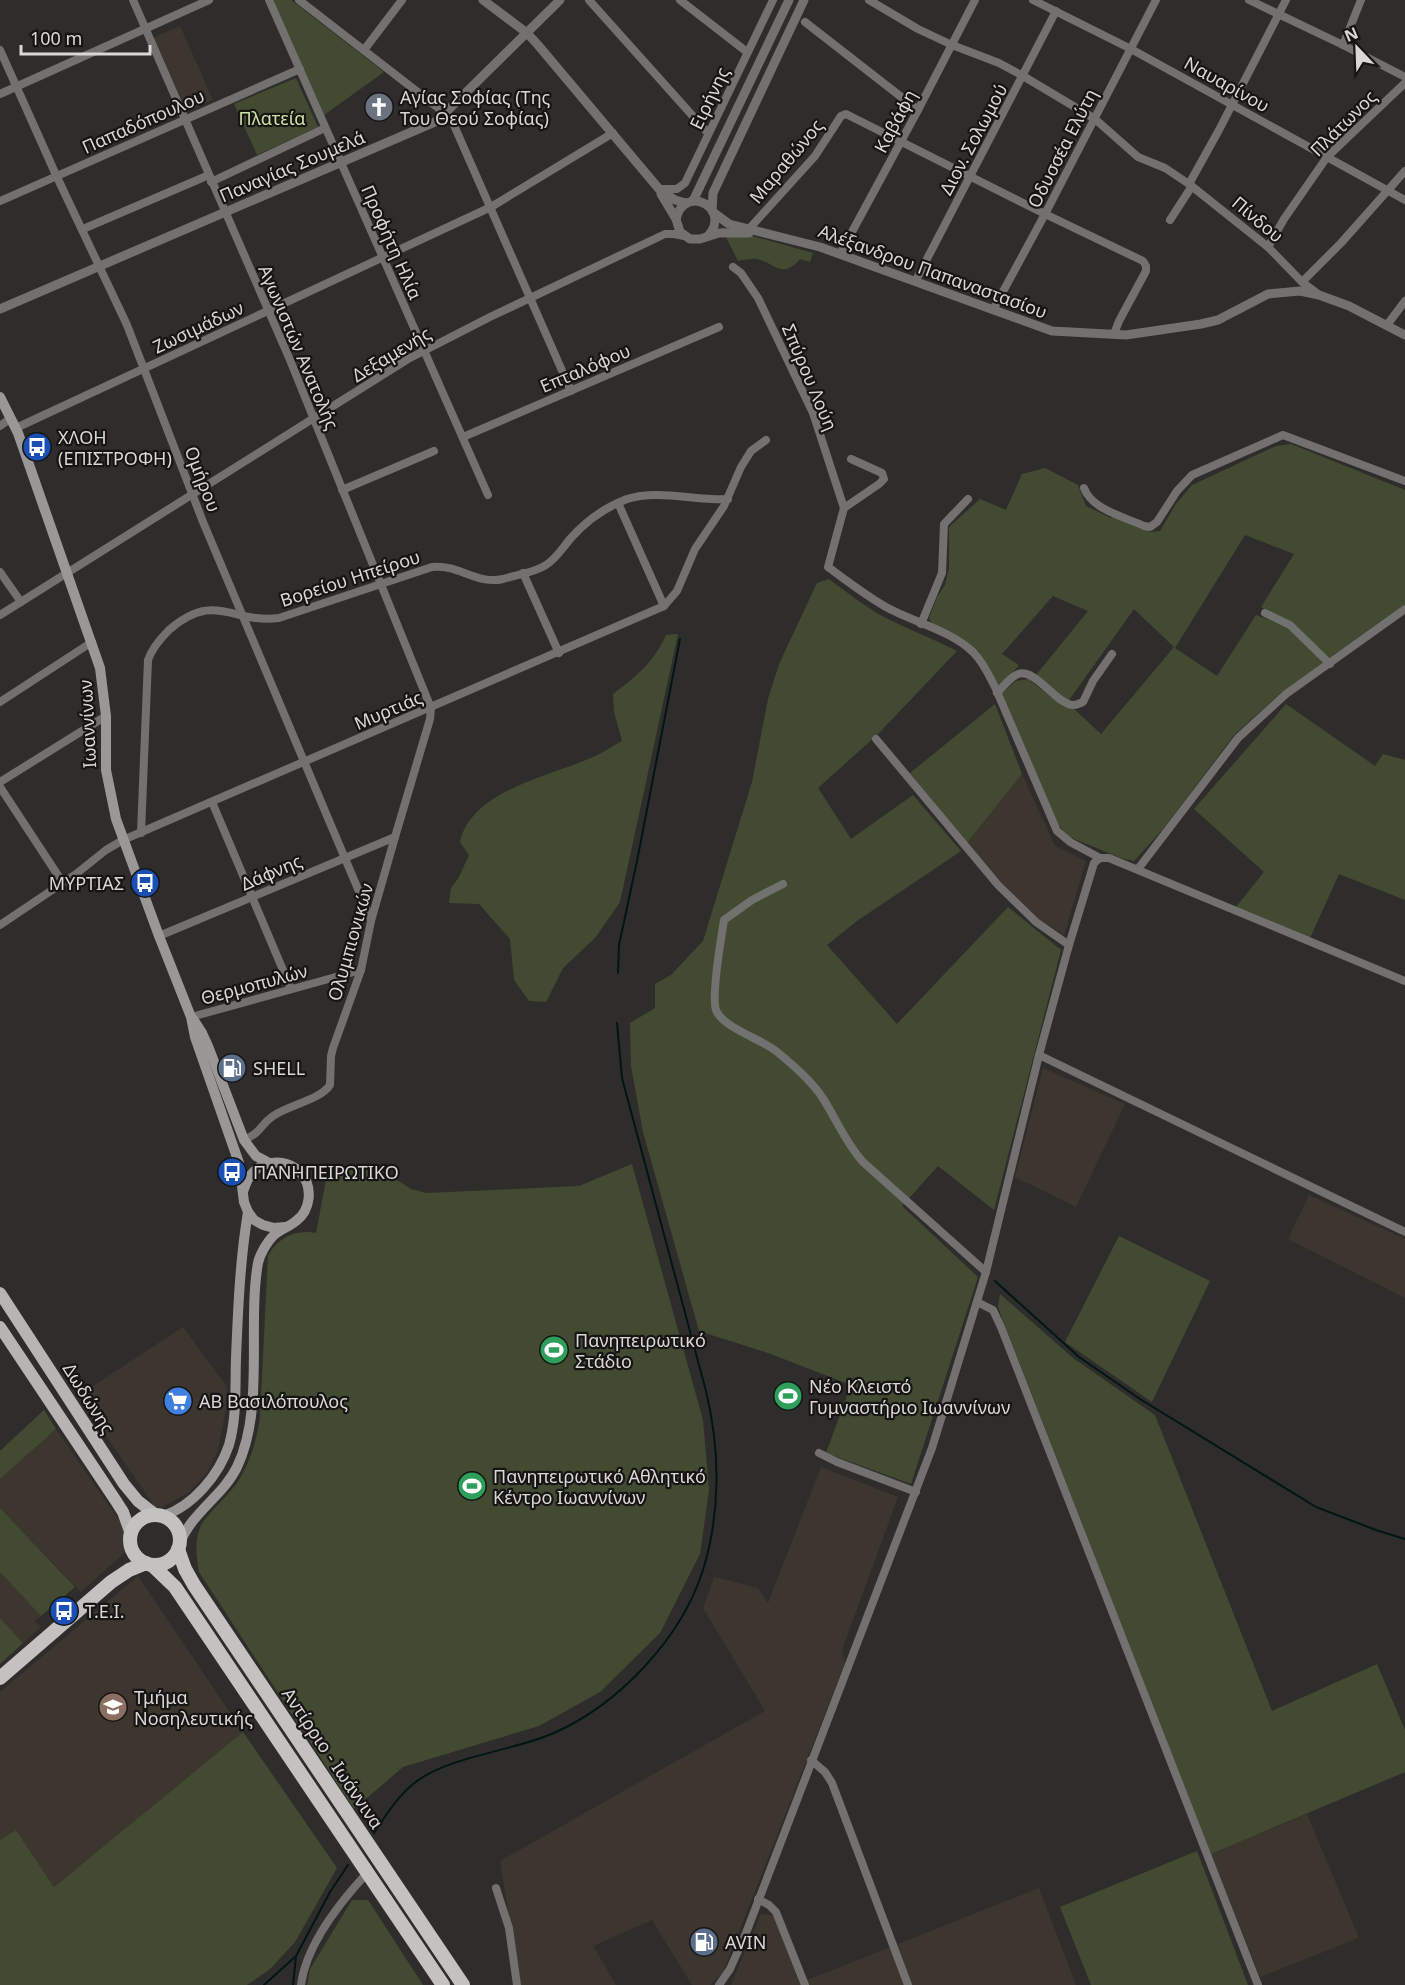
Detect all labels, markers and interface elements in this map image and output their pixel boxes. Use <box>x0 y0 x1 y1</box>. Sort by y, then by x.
scale bar <box>21 18 150 56</box>
north arrow <box>1327 18 1387 78</box>
text: N <box>1341 22 1361 47</box>
text: 100 m <box>30 26 82 50</box>
street label: Ναυαρίνου <box>1180 51 1274 117</box>
street label: Ειρήνης <box>684 63 734 133</box>
street label: Διον. Σολωμού <box>934 79 1012 199</box>
street label: Παπαδόπουλου <box>78 83 208 159</box>
street label: Οδυσσέα Ελύτη <box>1022 84 1102 212</box>
street label: Πλάτωνος <box>1305 84 1382 161</box>
place label: Αγίας Σοφίας (Της Του Θεού Σοφίας) <box>400 85 551 130</box>
street label: Καβάφη <box>868 85 922 157</box>
church icon: Αγίας Σοφίας (Της Του Θεού Σοφίας) <box>363 91 395 123</box>
park label: Πλατεία <box>238 106 306 130</box>
street label: Μαραθώνος <box>744 114 828 208</box>
street label: Παναγίας Σουμελά <box>216 125 368 207</box>
street label: Προφήτη Ηλία <box>356 181 428 303</box>
street label: Πίνδου <box>1227 190 1289 248</box>
street label: Αλέξανδρου Παπαναστασίου <box>815 218 1051 324</box>
street label: Αγωνιστών Ανατολής <box>253 261 345 433</box>
street label: Ζωσιμάδων <box>149 295 247 359</box>
street label: Σπύρου Λούη <box>777 320 843 434</box>
street label: Δεξαμενής <box>347 321 435 387</box>
street label: Επταλόφου <box>536 338 634 398</box>
place label: ΧΛΟΗ (ΕΠΙΣΤΡΟΦΗ) <box>58 425 172 470</box>
bus stop icon: ΧΛΟΗ (ΕΠΙΣΤΡΟΦΗ) <box>21 431 53 463</box>
street label: Ομήρου <box>179 443 227 515</box>
street label: Βορείου Ηπείρου <box>277 544 423 612</box>
street label: Ιωαννίνων <box>73 679 101 769</box>
street label: Μυρτιάς <box>350 685 426 735</box>
street label: Δάφνης <box>237 848 305 896</box>
bus stop icon: ΜΥΡΤΙΑΣ <box>129 867 161 899</box>
place label: ΜΥΡΤΙΑΣ <box>49 871 124 895</box>
street label: Ολυμπιονικών <box>322 880 378 1004</box>
street label: Θερμοπυλών <box>198 958 310 1010</box>
fuel station icon: SHELL <box>216 1052 248 1084</box>
place label: SHELL <box>253 1056 305 1080</box>
bus stop icon: ΠΑΝΗΠΕΙΡΩΤΙΚΟ <box>216 1156 248 1188</box>
place label: ΠΑΝΗΠΕΙΡΩΤΙΚΟ <box>253 1160 399 1184</box>
place label: Πανηπειρωτικό Στάδιο <box>575 1328 706 1373</box>
sports icon: Πανηπειρωτικό Στάδιο <box>538 1334 570 1366</box>
street label: Δωδώνης <box>58 1358 120 1438</box>
place label: Νέο Κλειστό Γυμναστήριο Ιωαννίνων <box>809 1374 1010 1419</box>
sports icon: Νέο Κλειστό Γυμναστήριο Ιωαννίνων <box>772 1380 804 1412</box>
supermarket icon: ΑΒ Βασιλόπουλος <box>162 1385 194 1417</box>
place label: ΑΒ Βασιλόπουλος <box>199 1389 348 1413</box>
place label: Πανηπειρωτικό Αθλητικό Κέντρο Ιωαννίνων <box>493 1464 706 1509</box>
sports icon: Πανηπειρωτικό Αθλητικό Κέντρο Ιωαννίνων <box>456 1470 488 1502</box>
bus stop icon: Τ.Ε.Ι. <box>48 1595 80 1627</box>
place label: Τ.Ε.Ι. <box>85 1599 125 1623</box>
street label: Αντίρριο - Ιωάννινα <box>277 1683 389 1833</box>
place label: Τμήμα Νοσηλευτικής <box>134 1685 253 1730</box>
school or university icon: Τμήμα Νοσηλευτικής <box>97 1691 129 1723</box>
fuel station icon: AVIN <box>688 1926 720 1958</box>
place label: AVIN <box>725 1930 766 1954</box>

